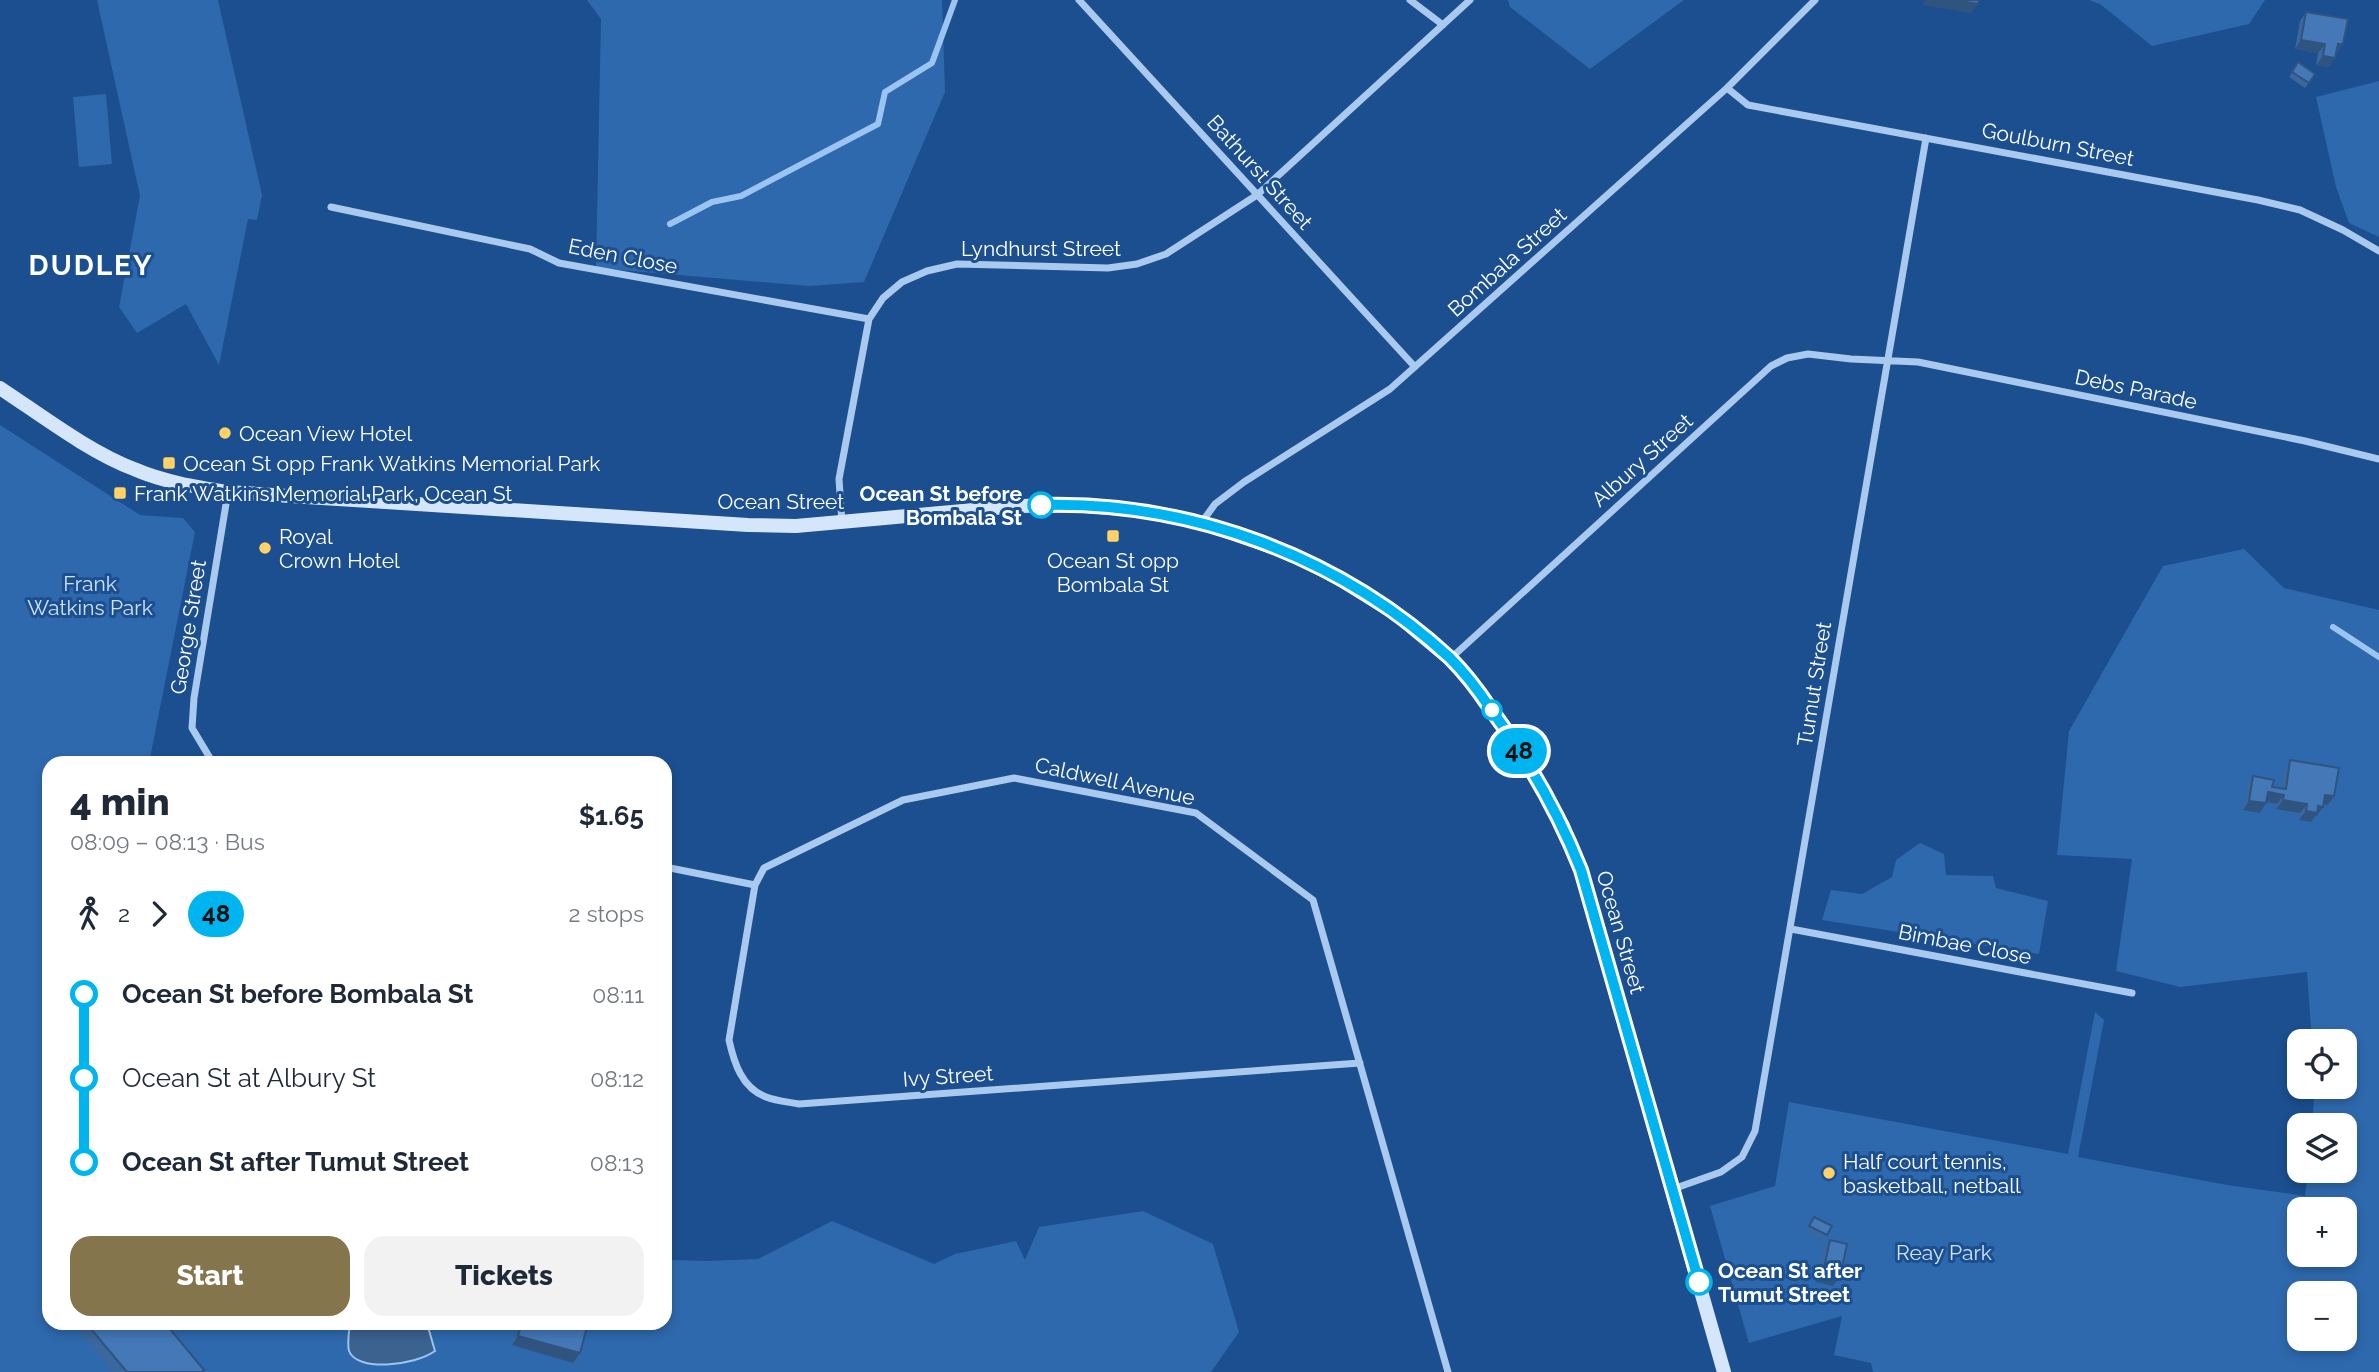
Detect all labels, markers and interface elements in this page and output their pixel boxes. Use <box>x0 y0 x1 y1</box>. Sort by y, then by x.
street label: Bathurst Street <box>1202 110 1318 234</box>
street label: Goulburn Street <box>1980 117 2136 171</box>
street label: Bombala Street <box>1443 202 1571 322</box>
street label: Eden Close <box>566 233 680 279</box>
street label: Lyndhurst Street <box>961 236 1121 261</box>
district label: DUDLEY <box>29 249 153 282</box>
street label: Debs Parade <box>2073 364 2199 414</box>
street label: Albury Street <box>1586 408 1698 512</box>
place label: Ocean View Hotel <box>239 421 412 446</box>
marker: Ocean View Hotel <box>217 425 233 441</box>
place label: Ocean St opp Frank Watkins Memorial Park <box>183 451 600 476</box>
marker: Ocean St opp Frank Watkins Memorial Park <box>161 455 177 471</box>
place label: Frank Watkins Memorial Park, Ocean St <box>134 481 512 506</box>
place label: Ocean St before Bombala St <box>860 481 1022 530</box>
marker: Frank Watkins Memorial Park, Ocean St <box>112 485 128 501</box>
street label: Ocean Street <box>718 489 844 514</box>
marker: Ocean St before Bombala St <box>1028 492 1054 518</box>
place label: Royal Crown Hotel <box>279 524 400 573</box>
marker: Ocean St opp Bombala St <box>1105 528 1121 544</box>
marker: Royal Crown Hotel <box>257 540 273 556</box>
place label: Ocean St opp Bombala St <box>1047 548 1179 597</box>
street label: George Street <box>165 558 211 696</box>
park label: Frank Watkins Park <box>27 571 153 620</box>
street label: Tumut Street <box>1792 620 1836 748</box>
unlabelled marker <box>1482 700 1502 720</box>
line badge: 48 <box>1488 728 1550 774</box>
text: 48 <box>1505 736 1533 765</box>
street label: Caldwell Avenue <box>1033 752 1197 810</box>
text: 4 min <box>70 779 170 824</box>
text: $1.65 <box>579 801 644 831</box>
text: 08:09 – 08:13 · Bus <box>70 828 265 855</box>
street label: Ocean Street <box>1592 868 1650 996</box>
icon: walk <box>70 895 108 933</box>
icon: forward <box>140 895 178 933</box>
text: 48 <box>202 899 230 928</box>
text: 2 <box>118 900 130 927</box>
text: 2 stops <box>569 900 644 927</box>
street label: Bimbae Close <box>1896 919 2034 969</box>
text: Ocean St before Bombala St <box>122 979 473 1009</box>
text: 08:11 <box>592 981 644 1008</box>
map controls <box>2287 1029 2357 1351</box>
button: locate <box>2287 1029 2357 1099</box>
street label: Ivy Street <box>902 1060 994 1092</box>
text: Ocean St at Albury St <box>122 1063 376 1093</box>
text: 08:12 <box>590 1065 644 1092</box>
button: layers <box>2287 1113 2357 1183</box>
text: Ocean St after Tumut Street <box>122 1147 469 1177</box>
text: 08:13 <box>590 1149 644 1176</box>
place label: Half court tennis, basketball, netball <box>1843 1149 2021 1198</box>
marker: Half court tennis, basketball, netball <box>1821 1165 1837 1181</box>
button: + <box>2287 1197 2357 1267</box>
button: Start <box>70 1236 350 1316</box>
button: Tickets <box>364 1236 644 1316</box>
park label: Reay Park <box>1896 1240 1992 1265</box>
place label: Ocean St after Tumut Street <box>1718 1258 1862 1307</box>
marker: Ocean St after Tumut Street <box>1686 1269 1712 1295</box>
button: − <box>2287 1281 2357 1351</box>

